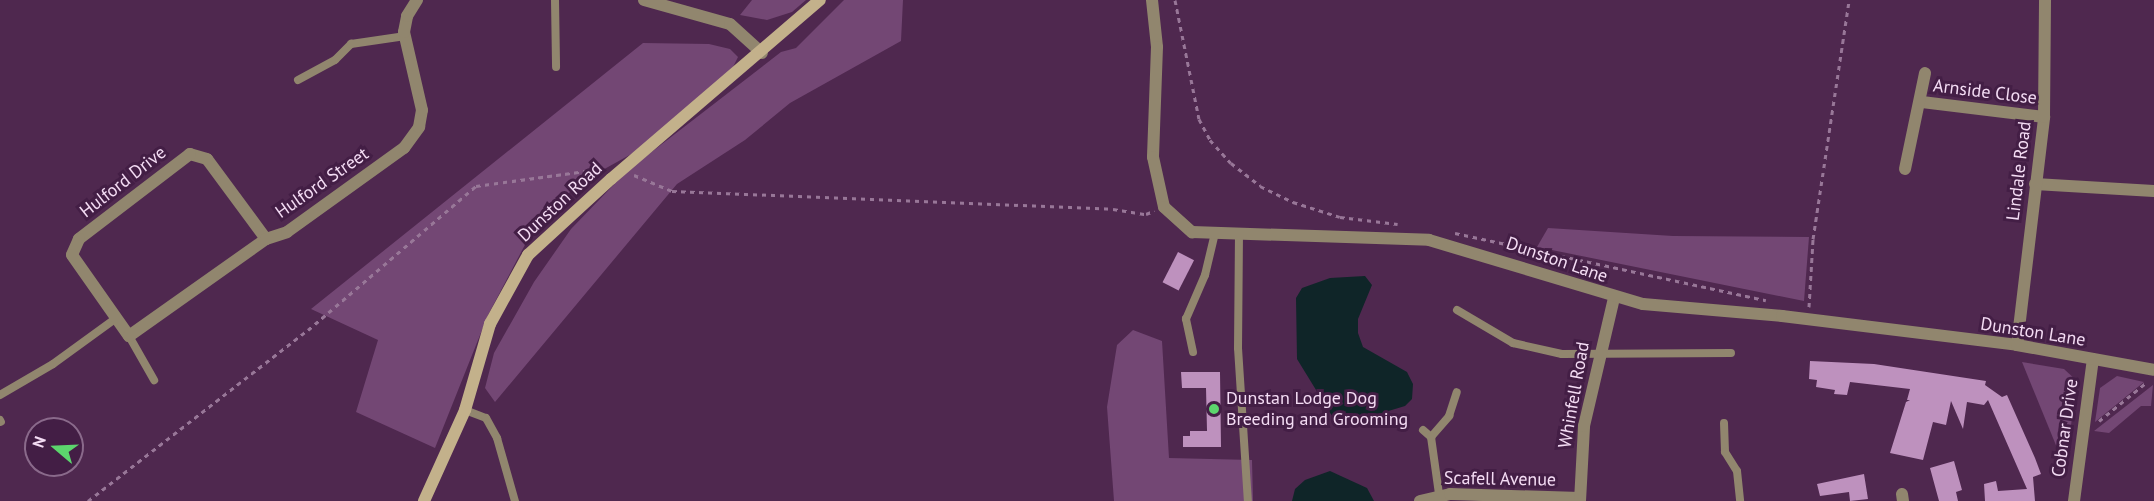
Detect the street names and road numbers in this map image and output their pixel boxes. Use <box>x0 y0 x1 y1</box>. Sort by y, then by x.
street label: Arnside Close <box>1932 75 2038 109</box>
street label: Lindale Road <box>2002 120 2036 222</box>
street label: Hulford Drive <box>76 142 170 222</box>
street label: Hulford Street <box>271 143 373 223</box>
street label: Dunston Road <box>513 158 607 246</box>
street label: Dunston Lane <box>1503 233 1611 287</box>
street label: Dunston Lane <box>1979 313 2087 351</box>
street label: Whinfell Road <box>1554 340 1594 450</box>
street label: Cobnar Drive <box>2047 377 2083 479</box>
street label: Scafell Avenue <box>1443 467 1557 491</box>

